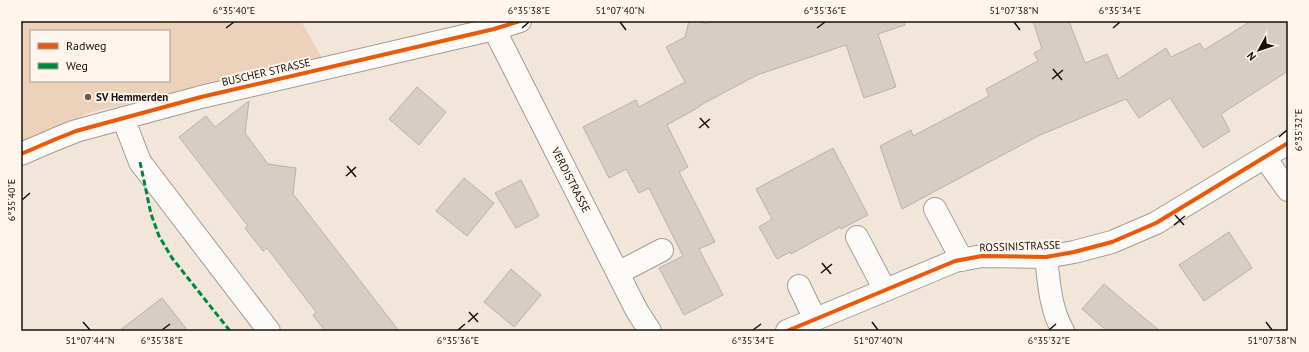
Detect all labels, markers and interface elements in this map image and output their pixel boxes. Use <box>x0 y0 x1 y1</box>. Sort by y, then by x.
text: 6°35'40"E <box>213 4 255 17</box>
text: 6°35'38"E <box>508 4 550 17</box>
text: 51°07'40"N <box>595 4 645 17</box>
text: 6°35'36"E <box>804 4 846 17</box>
text: 51°07'38"N <box>989 4 1039 17</box>
text: 6°35'34"E <box>1099 4 1141 17</box>
legend <box>30 30 170 82</box>
north arrow <box>1239 30 1279 70</box>
text: Radweg <box>66 38 107 53</box>
text: N <box>1244 49 1259 64</box>
street label: BUSCHER STRASSE <box>220 55 312 89</box>
text: Weg <box>66 58 88 73</box>
place label: SV Hemmerden <box>96 90 168 104</box>
marker: SV Hemmerden <box>83 92 93 102</box>
text: 6°35'32"E <box>1292 109 1305 151</box>
street label: VERDISTRASSE <box>548 144 593 215</box>
text: 6°35'40"E <box>5 179 18 221</box>
street label: ROSSINISTRASSE <box>979 238 1061 254</box>
text: 51°07'44"N <box>65 334 115 347</box>
text: 6°35'38"E <box>141 334 183 347</box>
text: 6°35'36"E <box>437 334 479 347</box>
text: 6°35'34"E <box>732 334 774 347</box>
text: 51°07'40"N <box>853 334 903 347</box>
text: 6°35'32"E <box>1028 334 1070 347</box>
text: 51°07'38"N <box>1247 334 1297 347</box>

